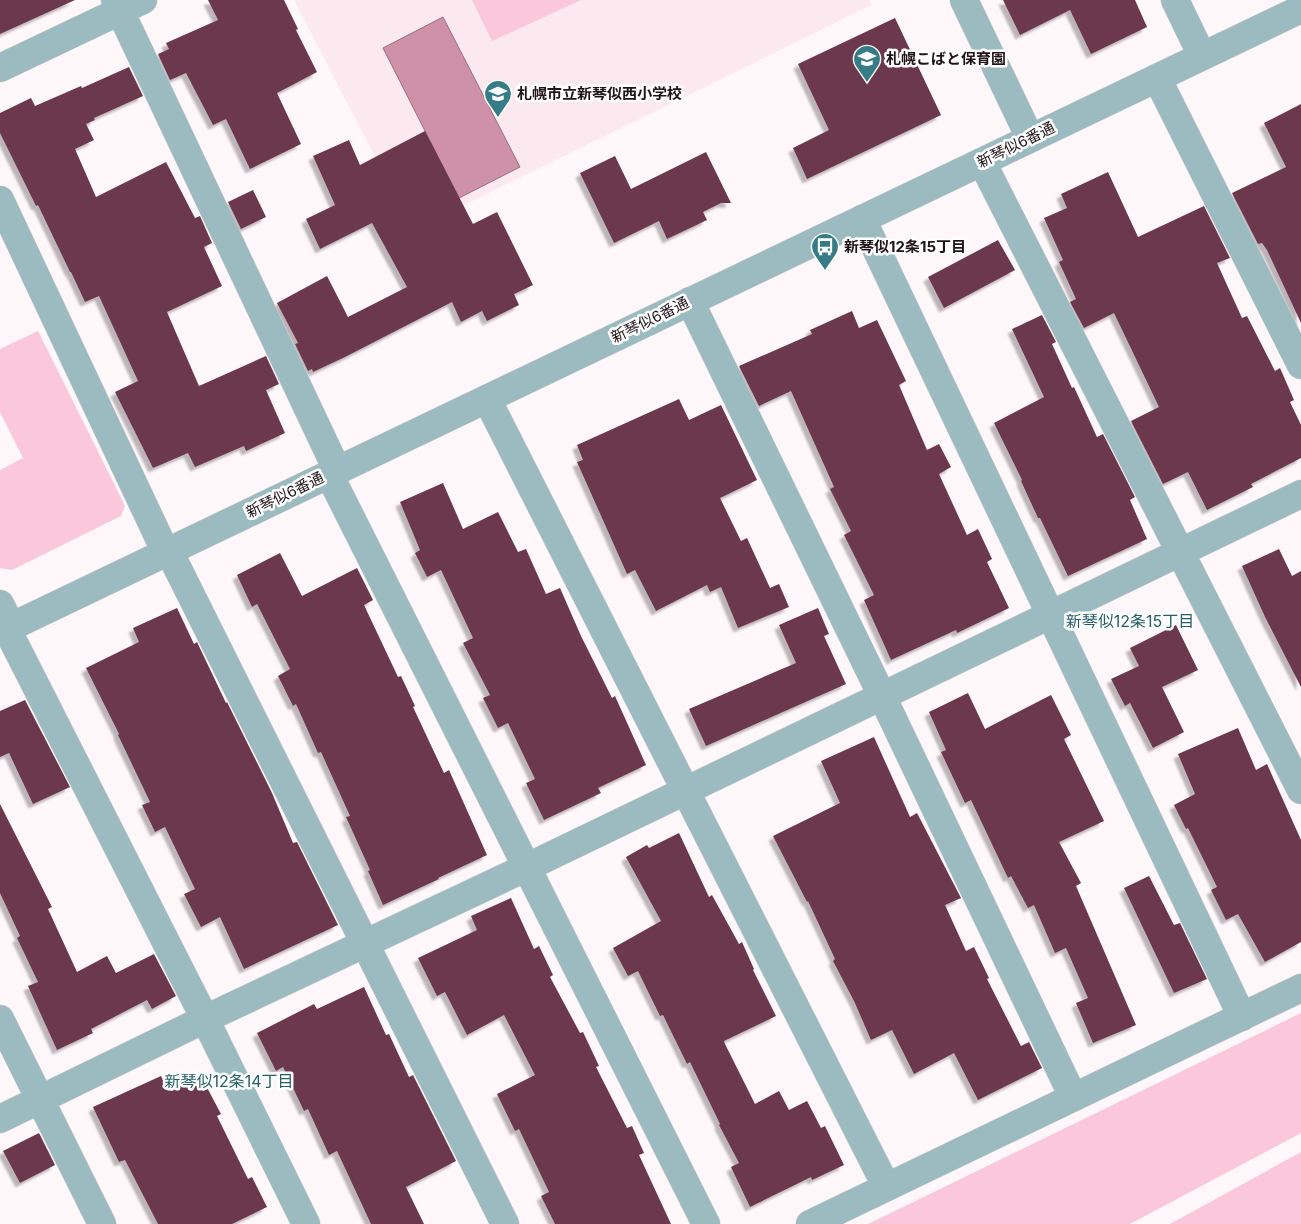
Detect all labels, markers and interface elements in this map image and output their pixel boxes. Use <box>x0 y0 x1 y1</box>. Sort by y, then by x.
school or university icon: 札幌こばと保育園 <box>852 44 882 83</box>
place label: 札幌こばと保育園 <box>886 49 1006 68</box>
school or university icon: 札幌市立新琴似西小学校 <box>483 79 513 118</box>
place label: 札幌市立新琴似西小学校 <box>517 84 682 103</box>
street label: 新琴似6番通 <box>974 118 1058 172</box>
bus stop icon: 新琴似12条15丁目 <box>810 232 840 271</box>
place label: 新琴似12条15丁目 <box>844 237 966 256</box>
street label: 新琴似6番通 <box>608 293 692 347</box>
street label: 新琴似6番通 <box>243 468 327 522</box>
district label: 新琴似12条15丁目 <box>1066 611 1194 631</box>
district label: 新琴似12条14丁目 <box>164 1071 294 1091</box>

